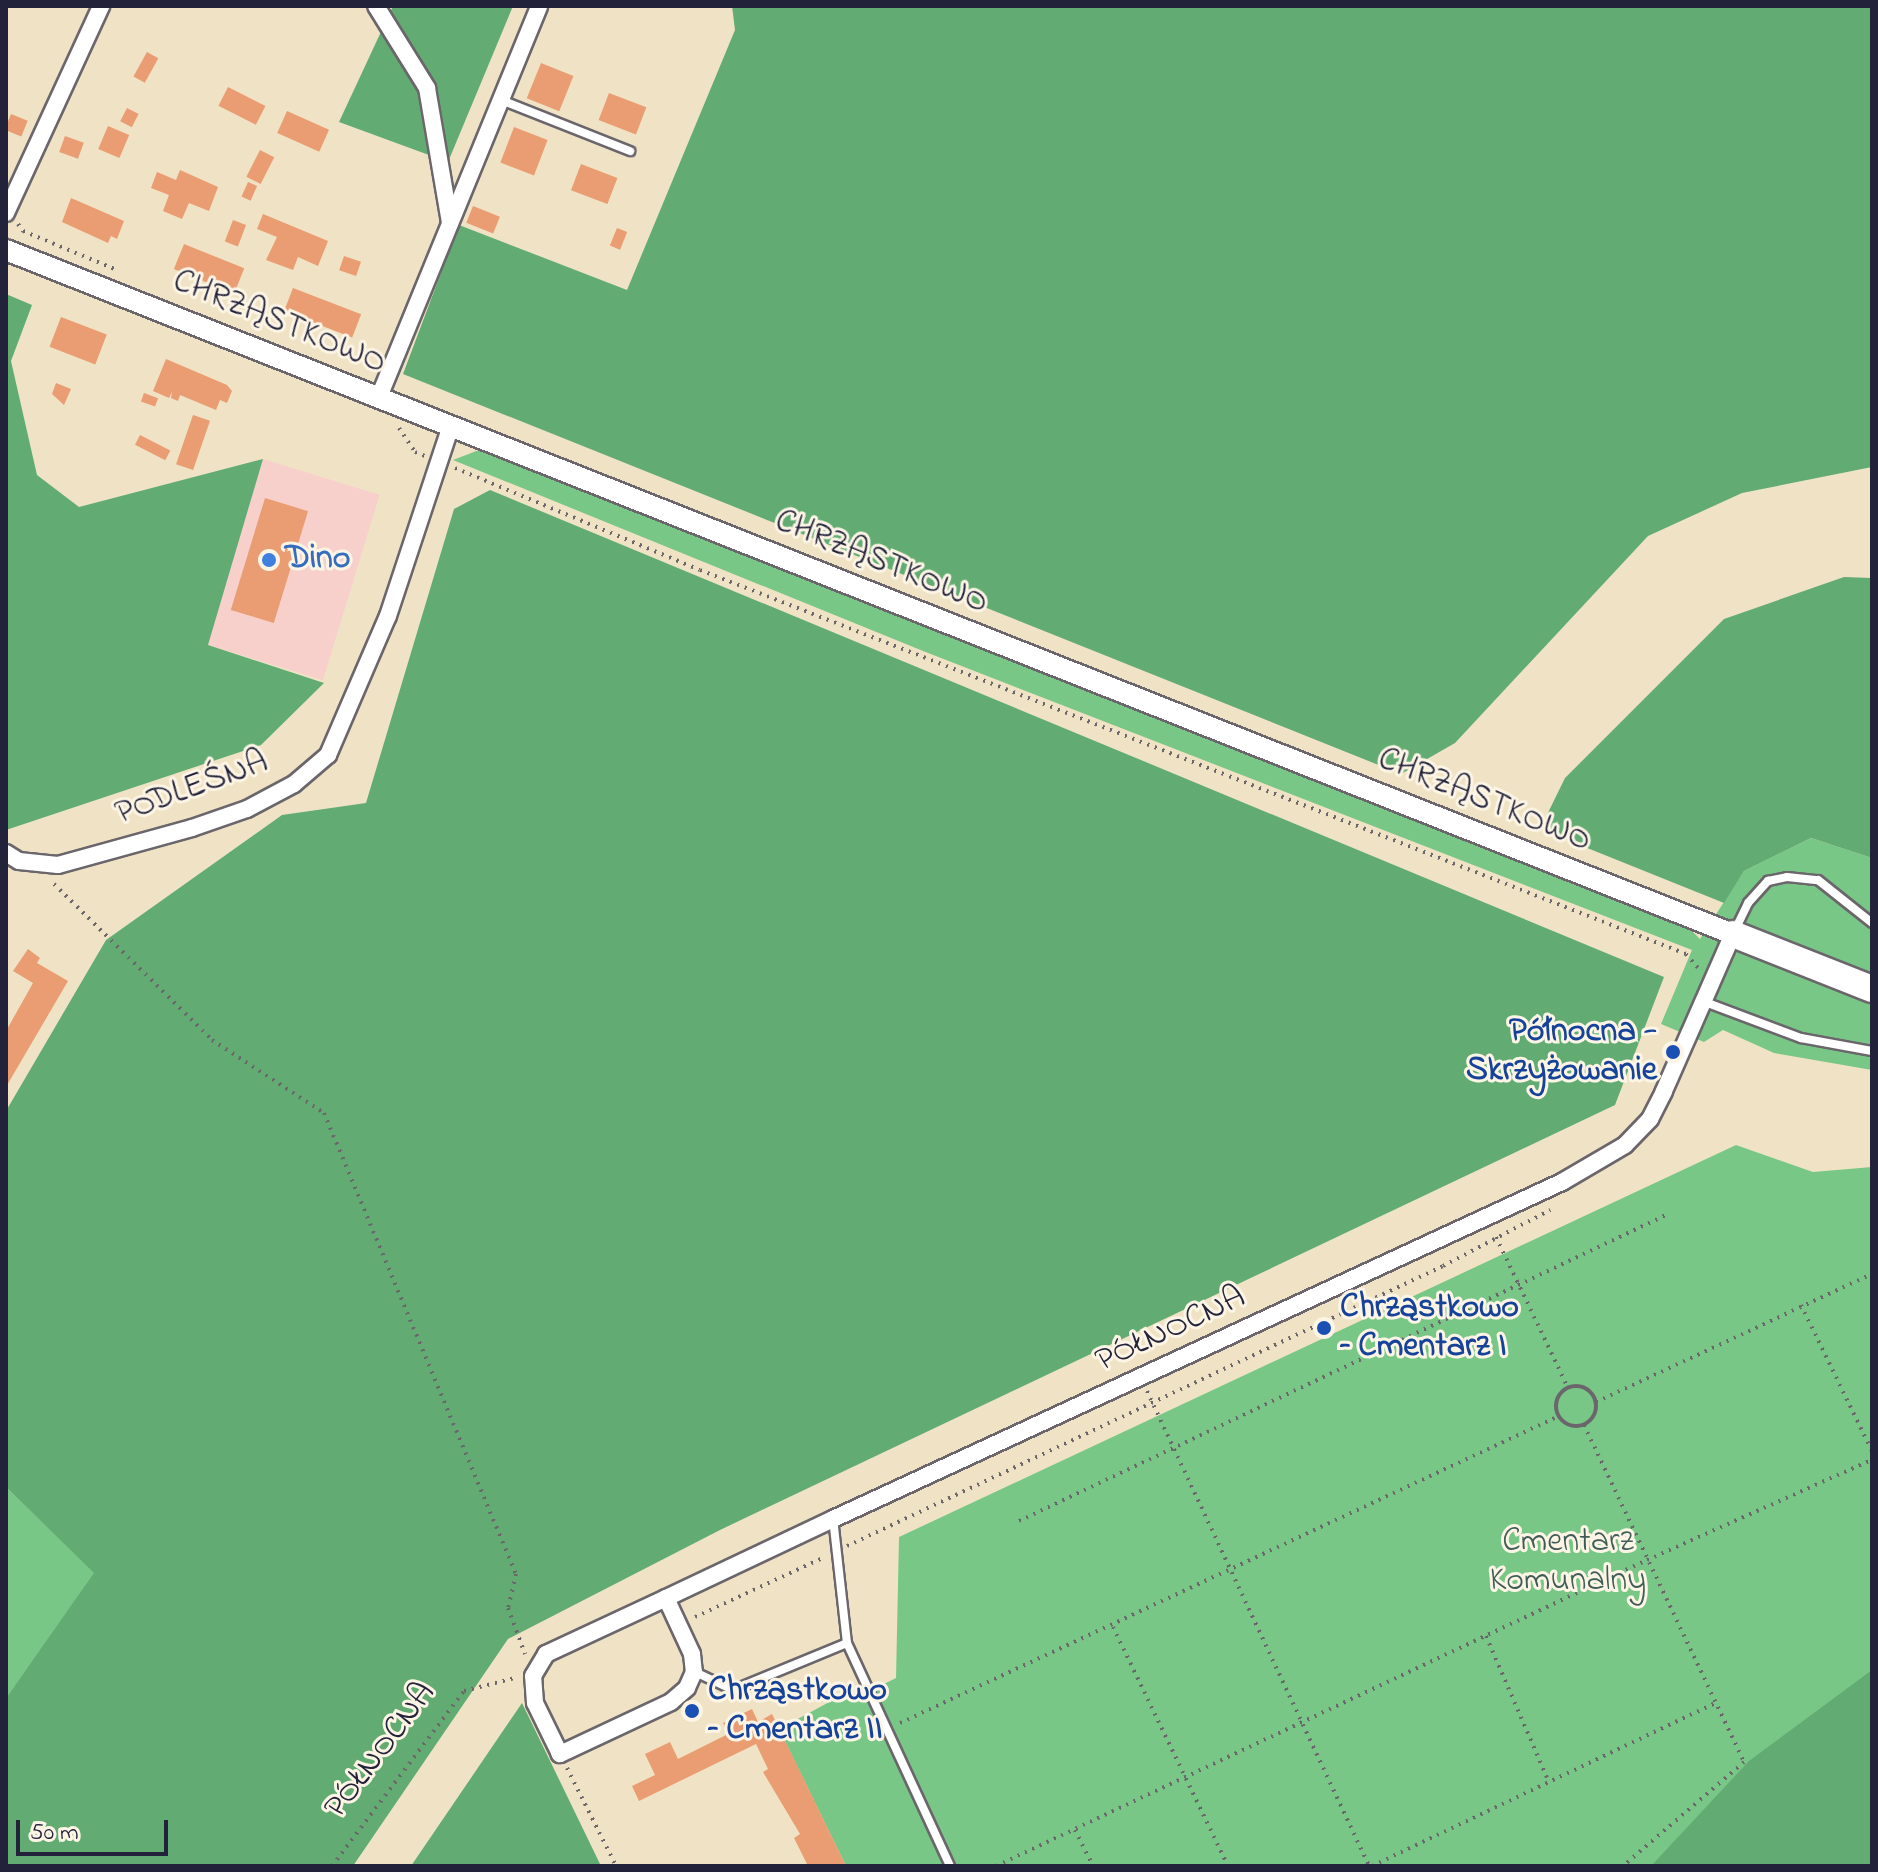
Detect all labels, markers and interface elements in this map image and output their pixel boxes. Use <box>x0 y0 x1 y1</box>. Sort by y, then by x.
street label: CHRZĄSTKOWO <box>166 262 392 384</box>
street label: CHRZĄSTKOWO <box>768 502 994 624</box>
place label: Dino <box>285 540 351 580</box>
marker: Dino <box>260 551 278 569</box>
street label: CHRZĄSTKOWO <box>1371 740 1597 862</box>
street label: PODLEŚNA <box>110 743 274 835</box>
place label: Północna - Skrzyżowanie <box>1466 1012 1657 1092</box>
marker: Północna - Skrzyżowanie <box>1664 1043 1682 1061</box>
street label: PÓŁNOCNA <box>1090 1278 1252 1382</box>
place label: Chrząstkowo – Cmentarz I <box>1340 1288 1519 1368</box>
marker: Chrząstkowo – Cmentarz I <box>1315 1319 1333 1337</box>
park label: Cmentarz Komunalny <box>1490 1522 1646 1602</box>
place label: Chrząstkowo – Cmentarz II <box>708 1671 887 1750</box>
street label: PÓŁNOCNA <box>316 1675 446 1827</box>
marker: Chrząstkowo – Cmentarz II <box>683 1702 701 1720</box>
scale bar <box>20 1804 172 1854</box>
text: 50 m <box>30 1816 79 1851</box>

